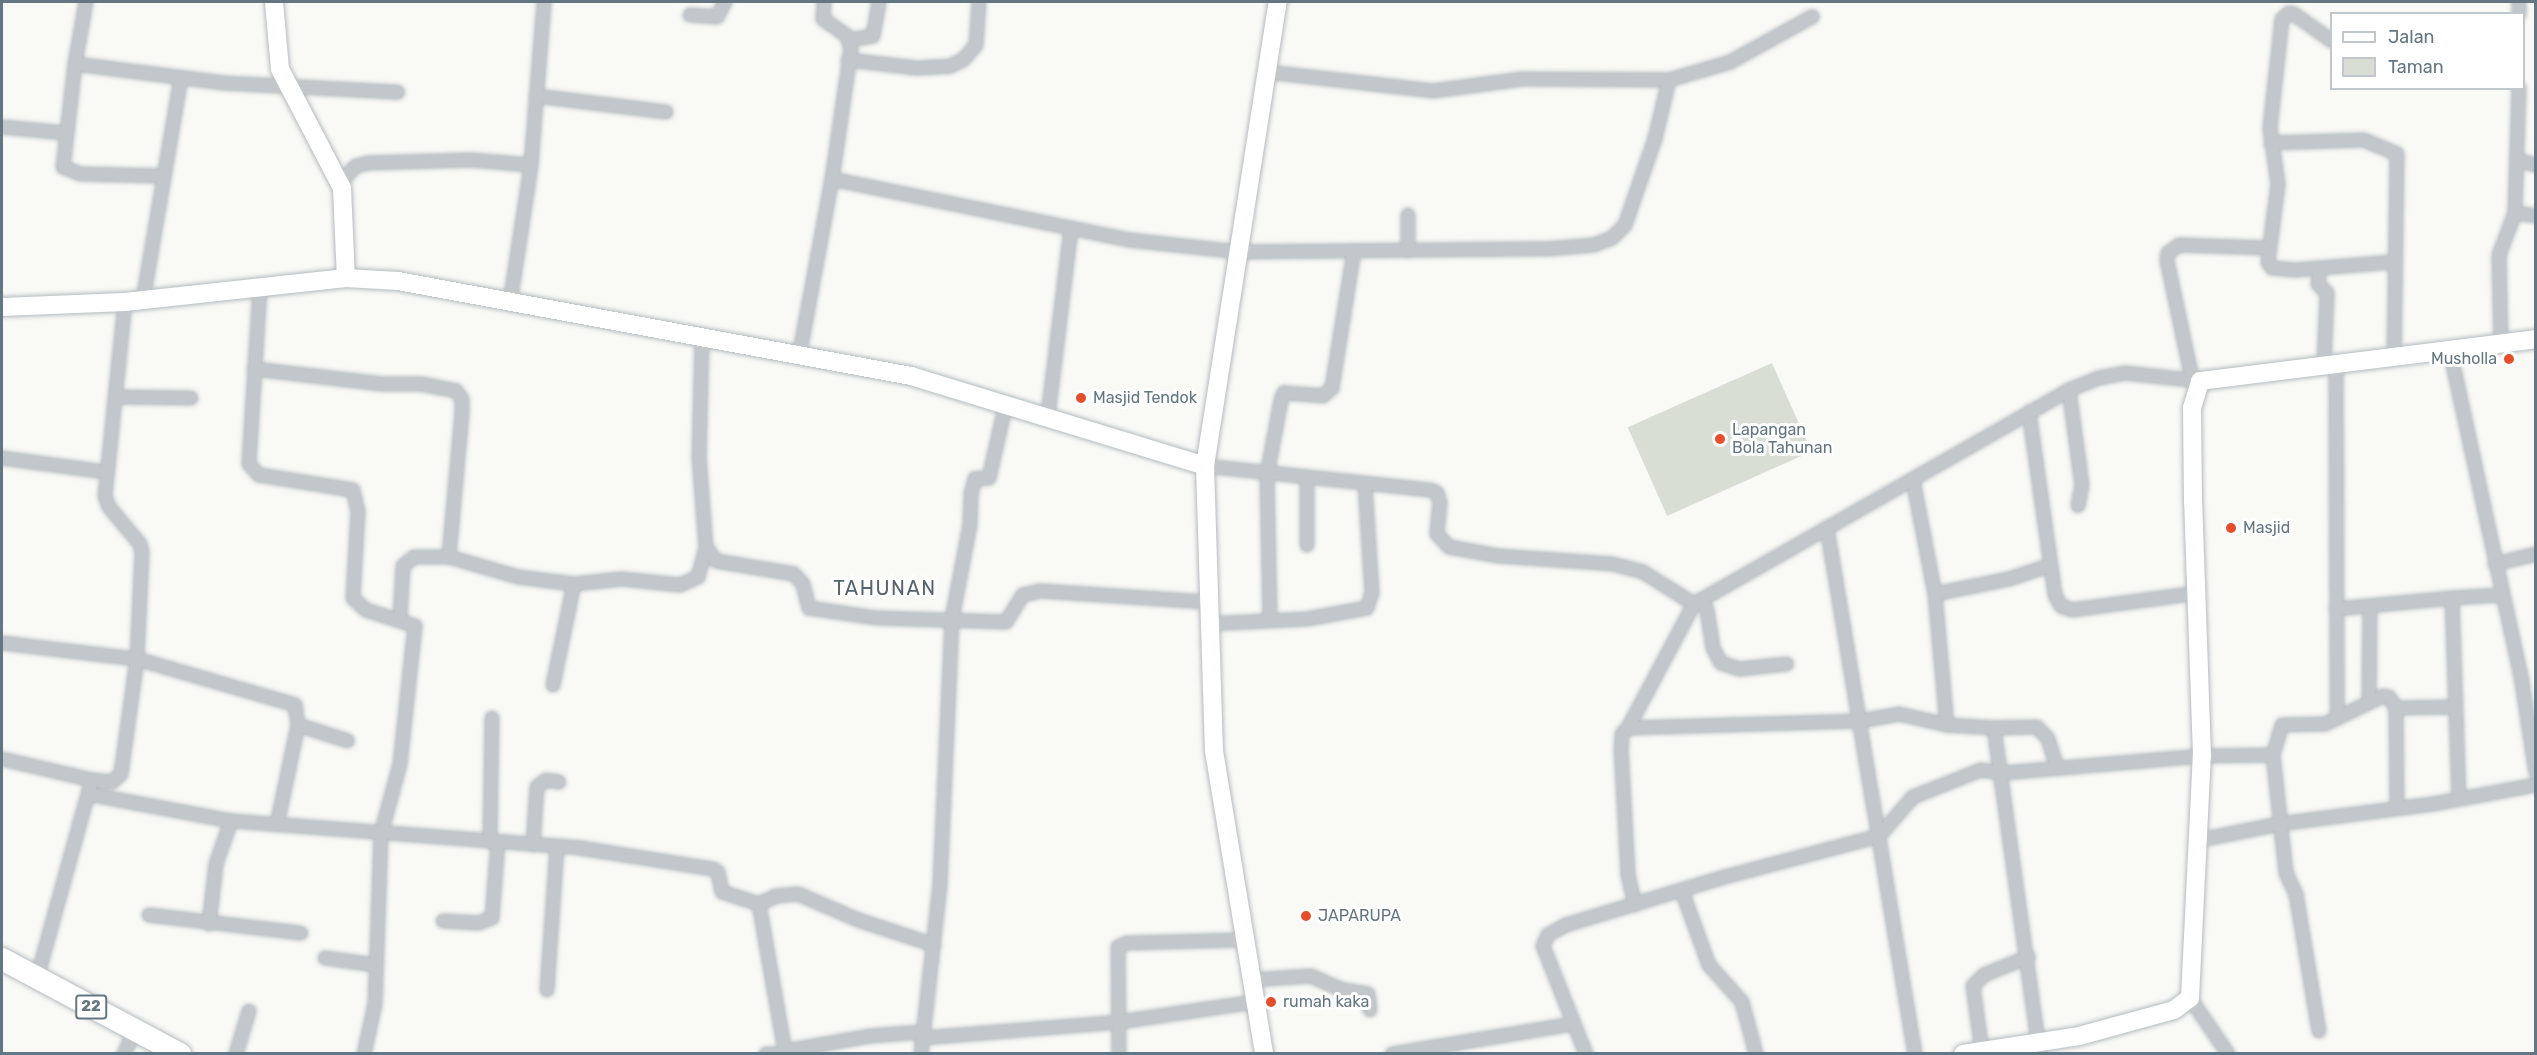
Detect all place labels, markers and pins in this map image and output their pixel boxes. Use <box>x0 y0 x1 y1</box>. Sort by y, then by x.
place label: Musholla <box>2431 349 2497 369</box>
marker: Musholla <box>2502 352 2516 366</box>
place label: Masjid Tendok <box>1093 388 1197 408</box>
marker: Masjid Tendok <box>1074 391 1088 405</box>
place label: Lapangan Bola Tahunan <box>1732 420 1833 458</box>
marker: Lapangan Bola Tahunan <box>1713 432 1727 446</box>
place label: Masjid <box>2243 518 2290 538</box>
marker: Masjid <box>2224 521 2238 535</box>
place label: JAPARUPA <box>1318 906 1401 926</box>
marker: JAPARUPA <box>1299 909 1313 923</box>
place label: rumah kaka <box>1283 992 1369 1012</box>
marker: rumah kaka <box>1264 995 1278 1009</box>

